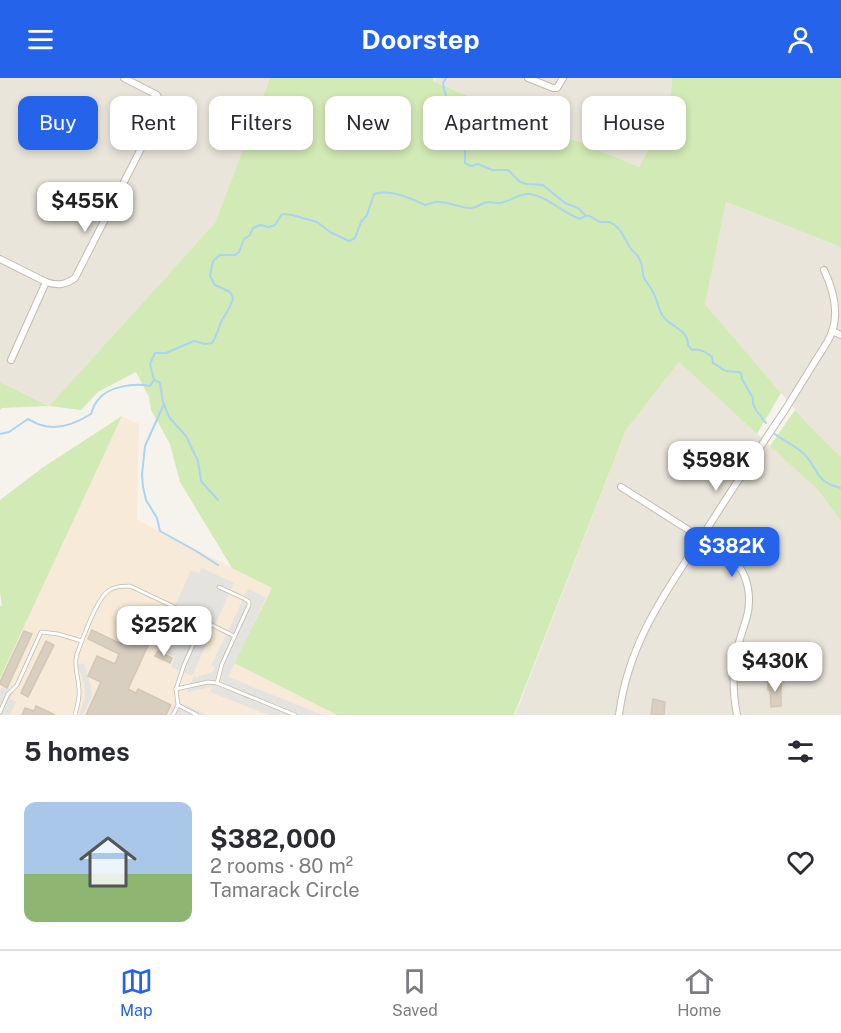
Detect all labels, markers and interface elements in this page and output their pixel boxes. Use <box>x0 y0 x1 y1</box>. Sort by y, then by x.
icon: menu <box>24 23 57 56</box>
text: Doorstep <box>361 23 480 55</box>
icon: person <box>784 23 817 56</box>
chip: Buy <box>18 96 98 150</box>
chip: Rent <box>110 96 197 150</box>
chip: Filters <box>209 96 313 150</box>
chip: New <box>325 96 411 150</box>
chip: Apartment <box>423 96 570 150</box>
chip: House <box>582 96 686 150</box>
pin: $455K <box>43 182 127 233</box>
text: $455K <box>51 189 119 213</box>
pin: $598K <box>674 441 758 492</box>
text: $598K <box>682 448 750 472</box>
pin: $382K <box>690 527 774 578</box>
text: $382K <box>698 534 766 558</box>
pin: $252K <box>122 606 206 657</box>
text: $252K <box>131 613 197 637</box>
pin: $430K <box>733 642 817 693</box>
text: $430K <box>741 649 809 673</box>
icon: filters <box>784 735 817 768</box>
text: 5 homes <box>24 736 130 767</box>
text: $382,000 <box>210 823 336 854</box>
icon: home <box>72 826 144 898</box>
icon: heart <box>784 846 817 879</box>
text: 2 rooms · 80 m² <box>210 854 353 878</box>
text: Tamarack Circle <box>210 878 360 902</box>
tab: Map <box>120 965 153 1020</box>
tab: Saved <box>392 965 438 1020</box>
tab: Home <box>677 965 721 1020</box>

